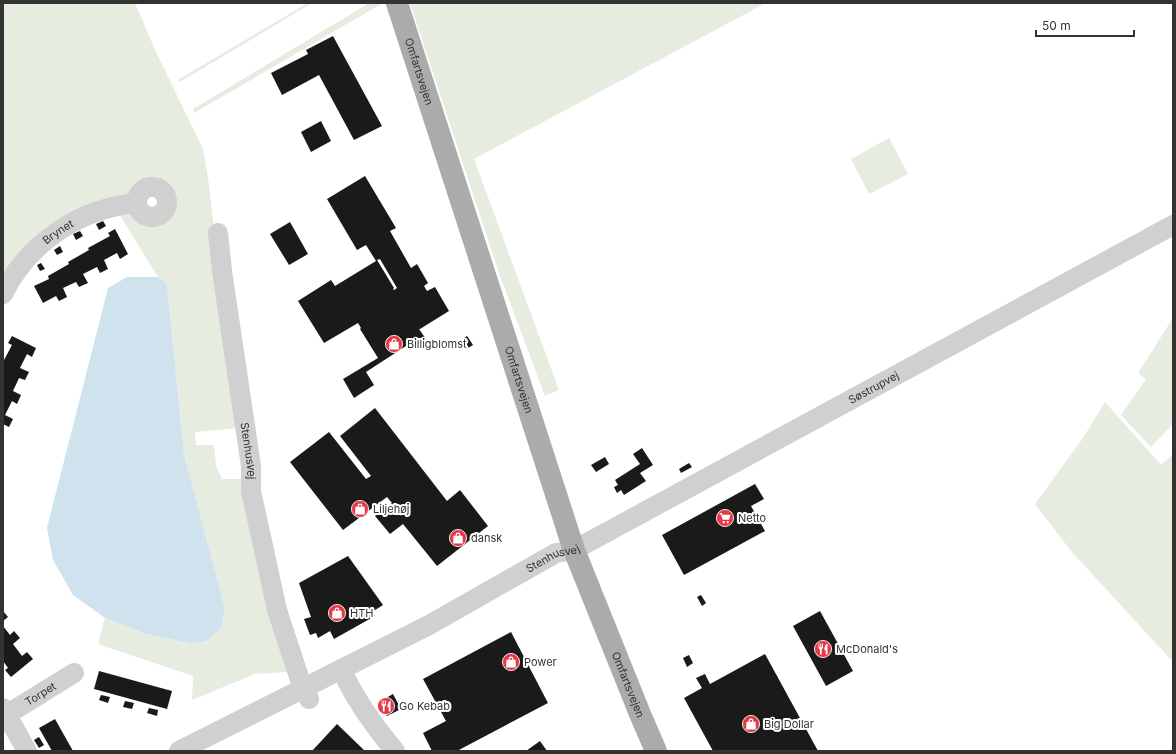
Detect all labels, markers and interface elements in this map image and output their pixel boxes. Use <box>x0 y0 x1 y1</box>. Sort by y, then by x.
scale bar <box>1036 12 1134 38</box>
text: 50 m <box>1042 18 1071 33</box>
street label: Omfartsvejen <box>402 36 437 107</box>
street label: Brynet <box>40 216 76 247</box>
shop icon: Billigblomst <box>384 334 404 354</box>
place label: Billigblomst <box>407 337 467 351</box>
street label: Omfartsvejen <box>502 344 536 415</box>
street label: Søstrupvej <box>846 368 901 407</box>
street label: Stenhusvej <box>238 421 258 479</box>
shop icon: Liljehøj <box>350 499 370 519</box>
place label: Liljehøj <box>373 502 409 516</box>
supermarket icon: Netto <box>715 508 735 528</box>
place label: Netto <box>738 511 767 525</box>
shop icon: dansk <box>448 528 468 548</box>
place label: dansk <box>471 531 502 545</box>
street label: Stenhusvej <box>523 541 582 576</box>
shop icon: HTH <box>327 603 347 623</box>
place label: HTH <box>350 606 373 620</box>
restaurant icon: McDonald's <box>813 639 833 659</box>
place label: McDonald's <box>836 642 898 656</box>
street label: Omfartsvejen <box>609 650 648 720</box>
shop icon: Power <box>501 652 521 672</box>
place label: Power <box>524 655 557 669</box>
street label: Torpet <box>22 679 59 709</box>
restaurant icon: Go Kebab <box>376 696 396 716</box>
place label: Go Kebab <box>399 699 450 713</box>
shop icon: Big Dollar <box>741 714 761 734</box>
place label: Big Dollar <box>764 717 814 731</box>

